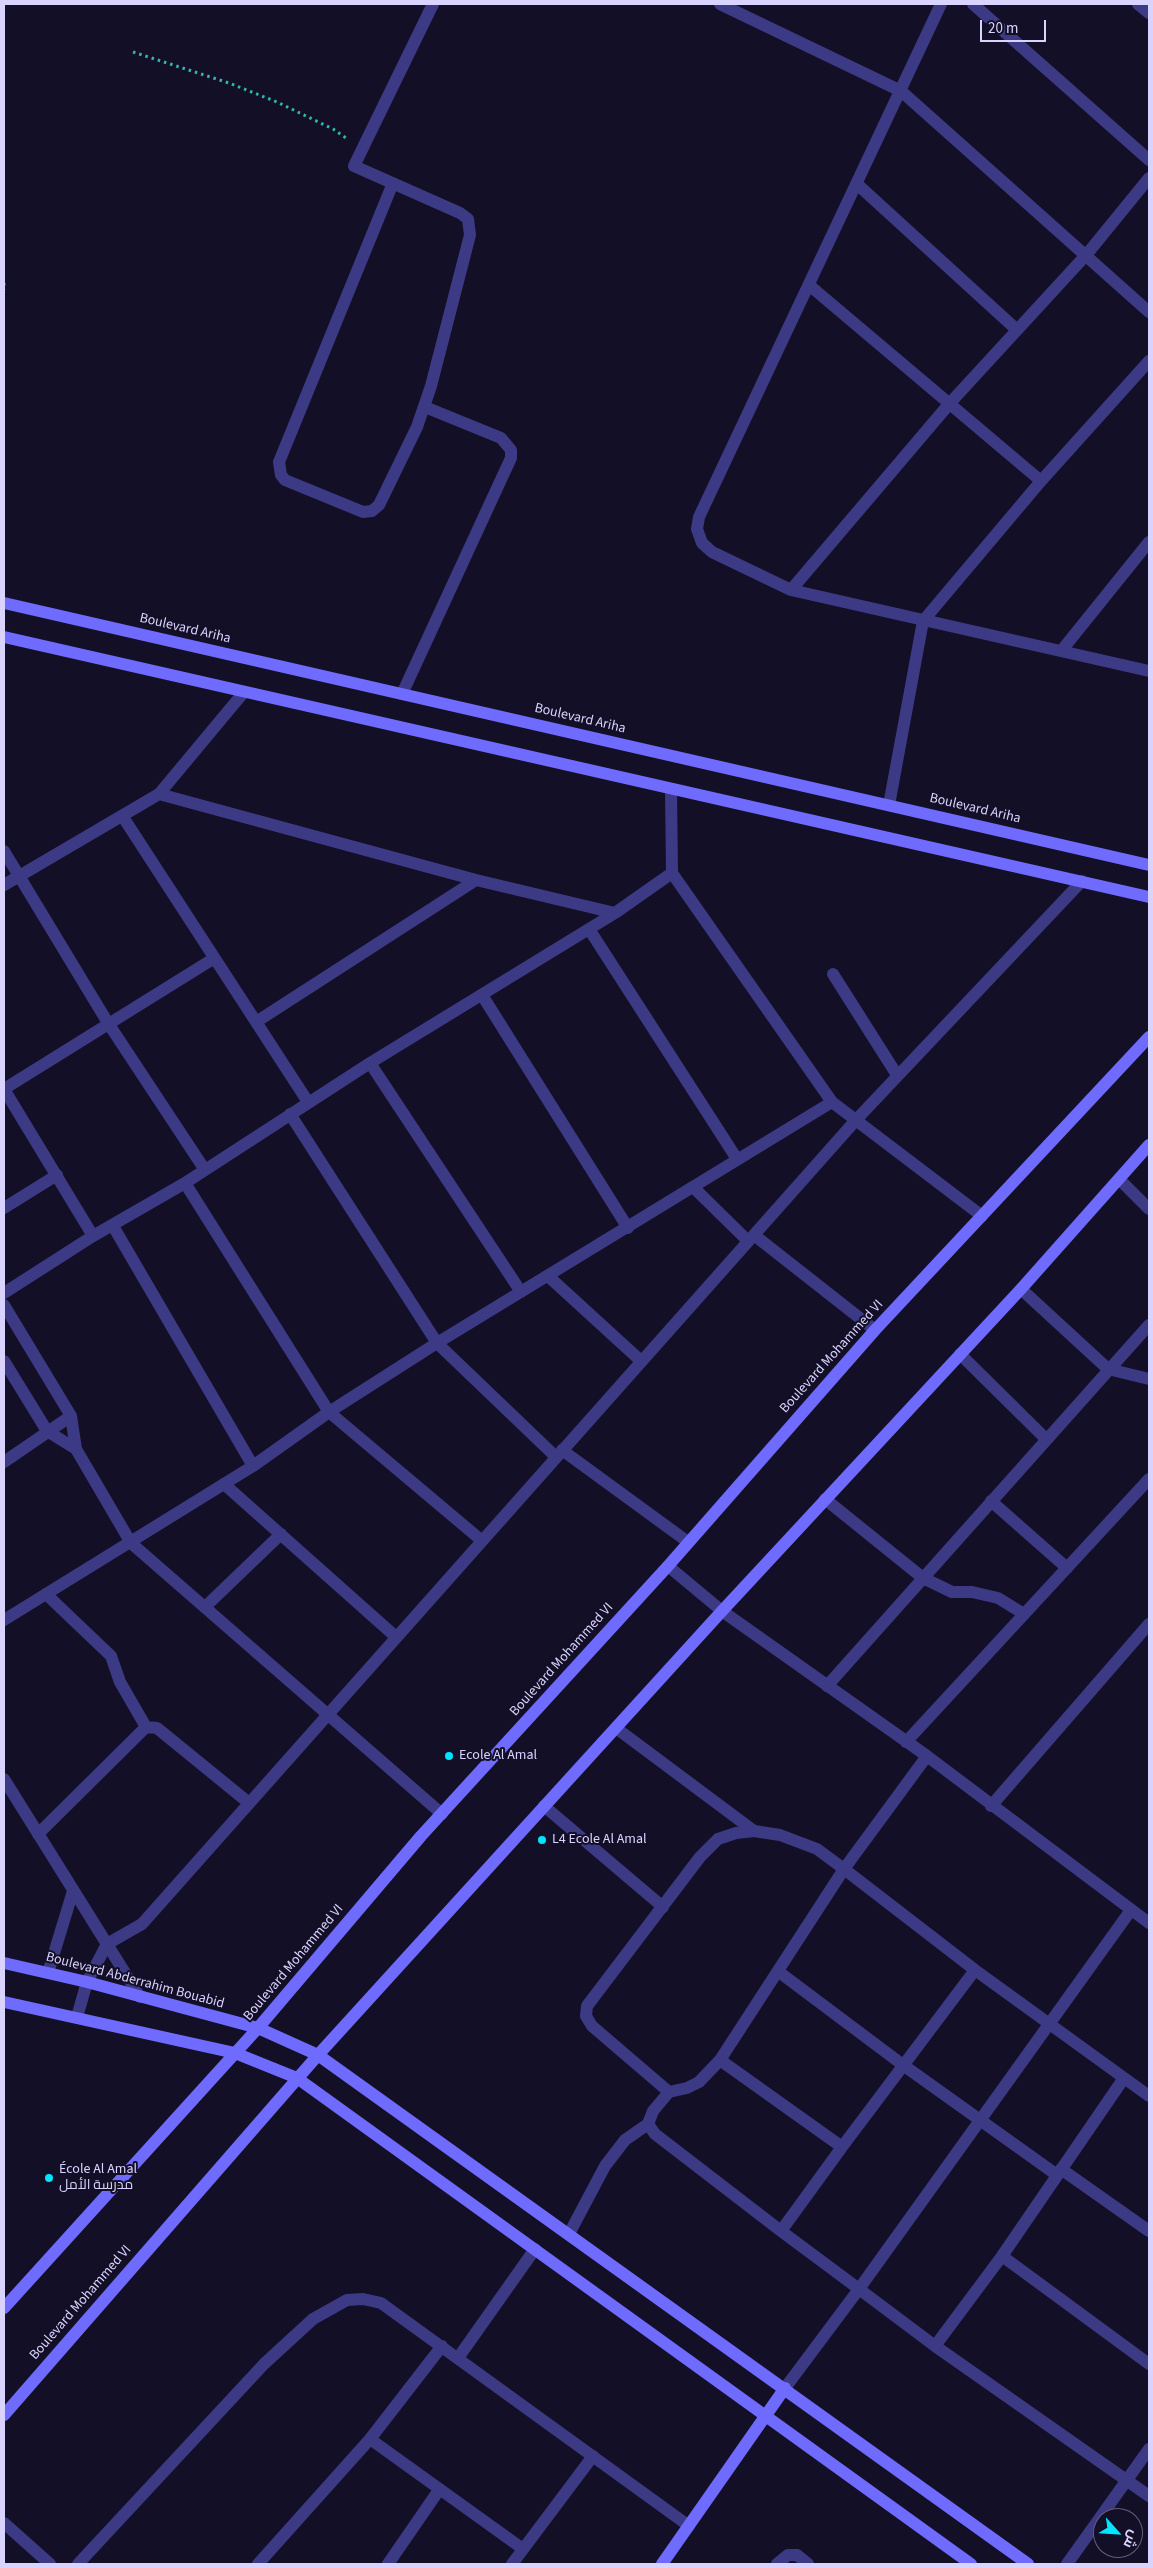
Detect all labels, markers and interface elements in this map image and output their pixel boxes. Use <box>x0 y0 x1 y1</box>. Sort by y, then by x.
scale bar <box>983 10 1049 42</box>
text: 20 m <box>988 18 1018 39</box>
street label: Boulevard Ariha <box>138 610 232 648</box>
street label: Boulevard Ariha <box>533 700 627 738</box>
street label: Boulevard Ariha <box>928 790 1022 828</box>
street label: Boulevard Mohammed VI <box>777 1297 887 1417</box>
street label: Boulevard Mohammed VI <box>507 1600 617 1720</box>
place label: Ecole Al Amal <box>459 1748 537 1764</box>
marker: Ecole Al Amal <box>443 1750 455 1762</box>
place label: L4 Ecole Al Amal <box>552 1832 647 1848</box>
marker: L4 Ecole Al Amal <box>536 1834 548 1846</box>
street label: Boulevard Mohammed VI <box>240 1901 348 2025</box>
street label: Boulevard Abderrahim Bouabid <box>44 1949 226 2013</box>
place label: École Al Amal مدرسة الأمل <box>59 2162 137 2194</box>
marker: École Al Amal مدرسة الأمل <box>43 2172 55 2184</box>
street label: Boulevard Mohammed VI <box>27 2242 135 2364</box>
north arrow <box>1093 2508 1143 2558</box>
text: ش <box>1118 2527 1144 2552</box>

